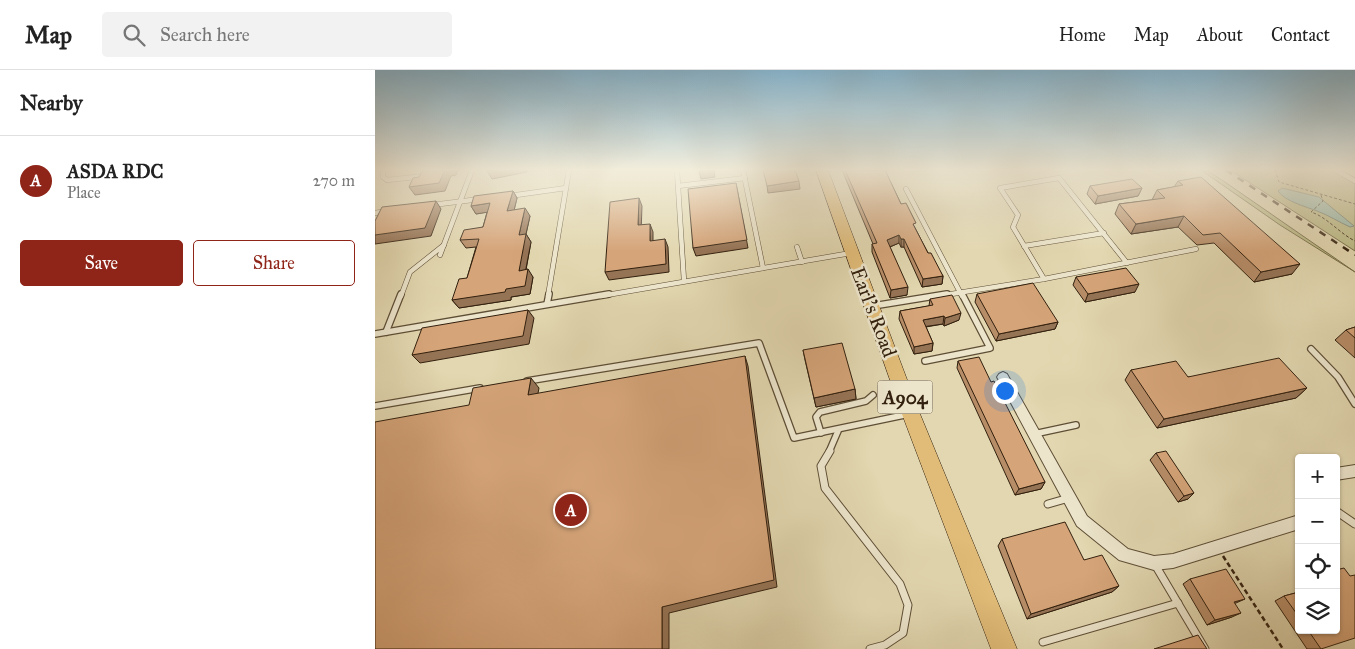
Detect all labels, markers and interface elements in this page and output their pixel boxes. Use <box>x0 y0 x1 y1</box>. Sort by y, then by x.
search box <box>102 12 452 57</box>
text: Map <box>25 20 72 50</box>
icon: search <box>120 21 148 49</box>
text: Search here <box>160 23 250 46</box>
text: Home <box>1059 24 1106 46</box>
text: Map <box>1134 24 1169 46</box>
text: About <box>1197 24 1243 46</box>
text: Contact <box>1271 24 1330 46</box>
text: Nearby <box>20 90 83 116</box>
text: ASDA RDC <box>67 160 164 183</box>
text: A <box>31 171 41 190</box>
text: 270 m <box>313 171 355 190</box>
text: Place <box>67 183 101 202</box>
button: Save <box>20 240 183 286</box>
button: Share <box>193 240 355 286</box>
street label: Earl's Road <box>846 264 902 360</box>
your location <box>992 378 1018 404</box>
road number: A904 <box>877 381 933 414</box>
map controls <box>1295 454 1340 634</box>
button: + <box>1295 454 1340 499</box>
pin: A <box>555 491 587 529</box>
button: − <box>1295 499 1340 544</box>
button: locate <box>1295 544 1340 589</box>
button: layers <box>1295 589 1340 634</box>

